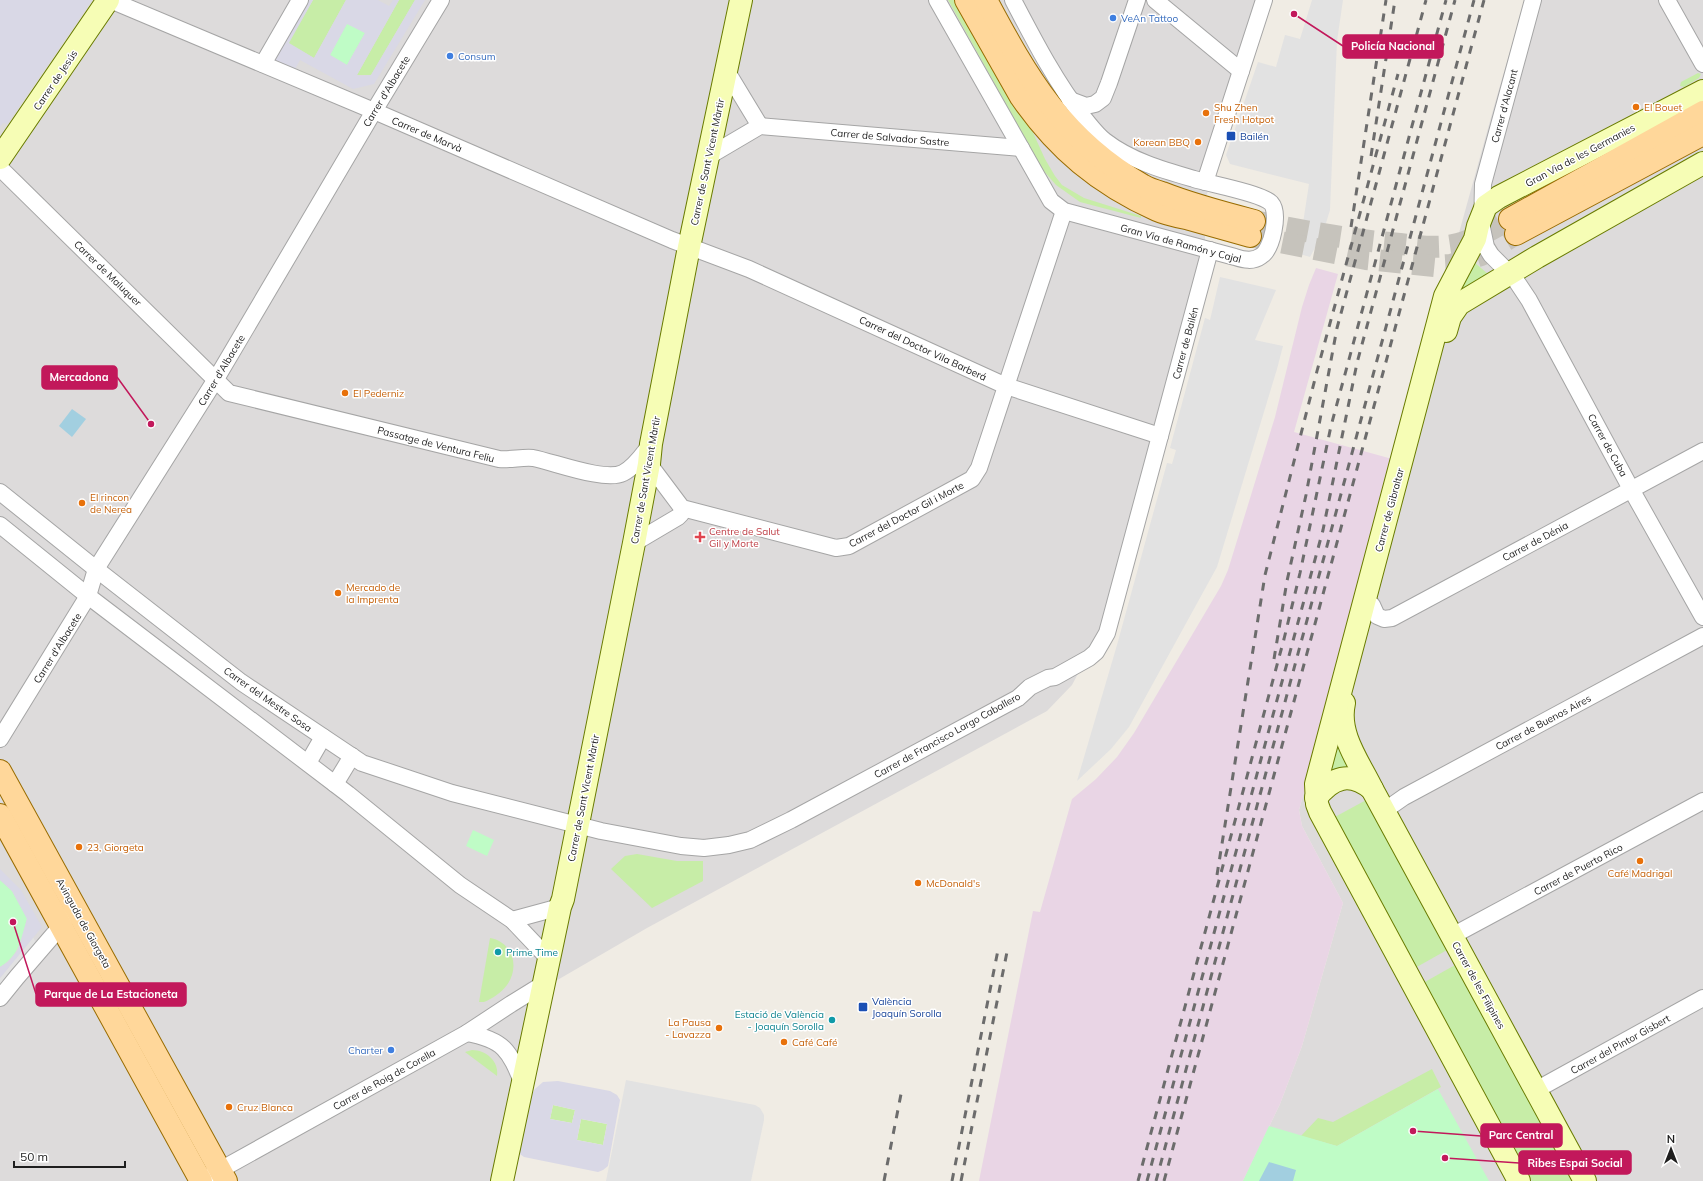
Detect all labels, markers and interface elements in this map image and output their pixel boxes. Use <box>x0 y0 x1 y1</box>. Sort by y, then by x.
place label: VeAn Tattoo <box>1121 12 1178 25</box>
marker: VeAn Tattoo <box>1108 13 1118 23</box>
callout: Policía Nacional <box>1343 35 1443 58</box>
text: Policía Nacional <box>1351 39 1435 53</box>
street label: Carrer de Jesús <box>30 48 80 113</box>
place label: Consum <box>458 50 496 63</box>
marker: Consum <box>445 51 455 61</box>
street label: Carrer d'Albacete <box>360 53 413 129</box>
street label: Carrer d'Alacant <box>1488 67 1521 144</box>
street label: Carrer de Sant Vicent Màrtir <box>688 97 727 227</box>
place label: Shu Zhen Fresh Hotpot <box>1214 101 1274 126</box>
place label: El Bouet <box>1644 101 1683 114</box>
marker: El Bouet <box>1631 102 1641 112</box>
marker: Shu Zhen Fresh Hotpot <box>1201 108 1211 118</box>
street label: Carrer de Marvà <box>390 114 464 155</box>
street label: Gran Via de les Germanies <box>1523 121 1637 190</box>
street label: Carrer de Salvador Sastre <box>830 126 950 149</box>
marker: Bailén <box>1225 130 1237 142</box>
place label: Bailén <box>1240 130 1269 143</box>
place label: Korean BBQ <box>1133 136 1190 149</box>
marker: Korean BBQ <box>1193 137 1203 147</box>
street label: Gran Via de Ramón y Cajal <box>1119 221 1243 266</box>
street label: Carrer de Maluquer <box>71 238 145 309</box>
street label: Carrer de Bailén <box>1170 305 1201 381</box>
street label: Carrer del Doctor Vila Barberá <box>857 313 989 384</box>
street label: Carrer d'Albacete <box>195 332 248 408</box>
callout: Mercadona <box>42 366 117 389</box>
text: Mercadona <box>50 370 109 384</box>
place label: El Pederniz <box>353 387 404 400</box>
marker: El Pederniz <box>340 388 350 398</box>
street label: Carrer de Cuba <box>1585 411 1630 479</box>
street label: Carrer de Sant Vicent Màrtir <box>628 415 663 545</box>
street label: Passatge de Ventura Feliu <box>376 424 496 465</box>
street label: Carrer de Gibraltar <box>1372 466 1407 554</box>
street label: Carrer del Doctor Gil i Morte <box>847 479 966 550</box>
place label: El rincon de Nerea <box>90 491 132 516</box>
marker: El rincon de Nerea <box>77 498 87 508</box>
street label: Carrer de Dénia <box>1500 519 1570 564</box>
place label: Centre de Salut Gil y Morte <box>709 525 780 550</box>
marker: Centre de Salut Gil y Morte <box>694 531 706 543</box>
place label: Mercado de la Imprenta <box>346 581 400 606</box>
marker: Mercado de la Imprenta <box>333 588 343 598</box>
street label: Carrer d'Albacete <box>31 611 84 686</box>
street label: Carrer del Mestre Sosa <box>221 664 314 735</box>
street label: Carrer de Francisco Largo Caballero <box>872 689 1023 781</box>
street label: Carrer de Buenos Aires <box>1493 692 1593 753</box>
street label: Carrer de Sant Vicent Màrtir <box>565 733 602 863</box>
street label: Carrer de Puerto Rico <box>1532 840 1625 898</box>
place label: 23, Giorgeta <box>87 841 144 854</box>
marker: 23, Giorgeta <box>74 842 84 852</box>
marker: Café Madrigal <box>1635 856 1645 866</box>
place label: Café Madrigal <box>1608 867 1672 880</box>
street label: Avinguda de Giorgeta <box>53 876 114 971</box>
place label: McDonald's <box>926 877 980 890</box>
marker: McDonald's <box>913 878 923 888</box>
street label: Carrer de les Filipines <box>1449 939 1508 1031</box>
place label: Prime Time <box>506 946 558 959</box>
marker: Prime Time <box>493 947 503 957</box>
callout: Parque de La Estacioneta <box>36 983 186 1006</box>
text: Parque de La Estacioneta <box>44 987 178 1001</box>
place label: València Joaquín Sorolla <box>872 995 942 1020</box>
marker: València Joaquín Sorolla <box>857 1001 869 1013</box>
place label: Estació de València - Joaquín Sorolla <box>735 1008 824 1033</box>
street label: Carrer del Pintor Gisbert <box>1568 1011 1673 1077</box>
marker: Estació de València - Joaquín Sorolla <box>827 1015 837 1025</box>
place label: La Pausa - Lavazza <box>665 1016 711 1041</box>
marker: La Pausa - Lavazza <box>714 1023 724 1033</box>
place label: Café Café <box>792 1036 837 1049</box>
marker: Café Café <box>779 1037 789 1047</box>
place label: Charter <box>348 1044 383 1057</box>
marker: Charter <box>386 1045 396 1055</box>
street label: Carrer de Roig de Corella <box>331 1046 438 1113</box>
place label: Cruz Blanca <box>237 1101 293 1114</box>
marker: Cruz Blanca <box>224 1102 234 1112</box>
callout: Parc Central <box>1481 1124 1562 1147</box>
text: Parc Central <box>1489 1128 1553 1142</box>
north arrow <box>1651 1129 1691 1169</box>
text: N <box>1667 1132 1675 1146</box>
scale bar <box>14 1143 125 1169</box>
text: 50 m <box>20 1149 48 1164</box>
callout: Ribes Espai Social <box>1519 1151 1631 1174</box>
text: Ribes Espai Social <box>1527 1156 1623 1170</box>

